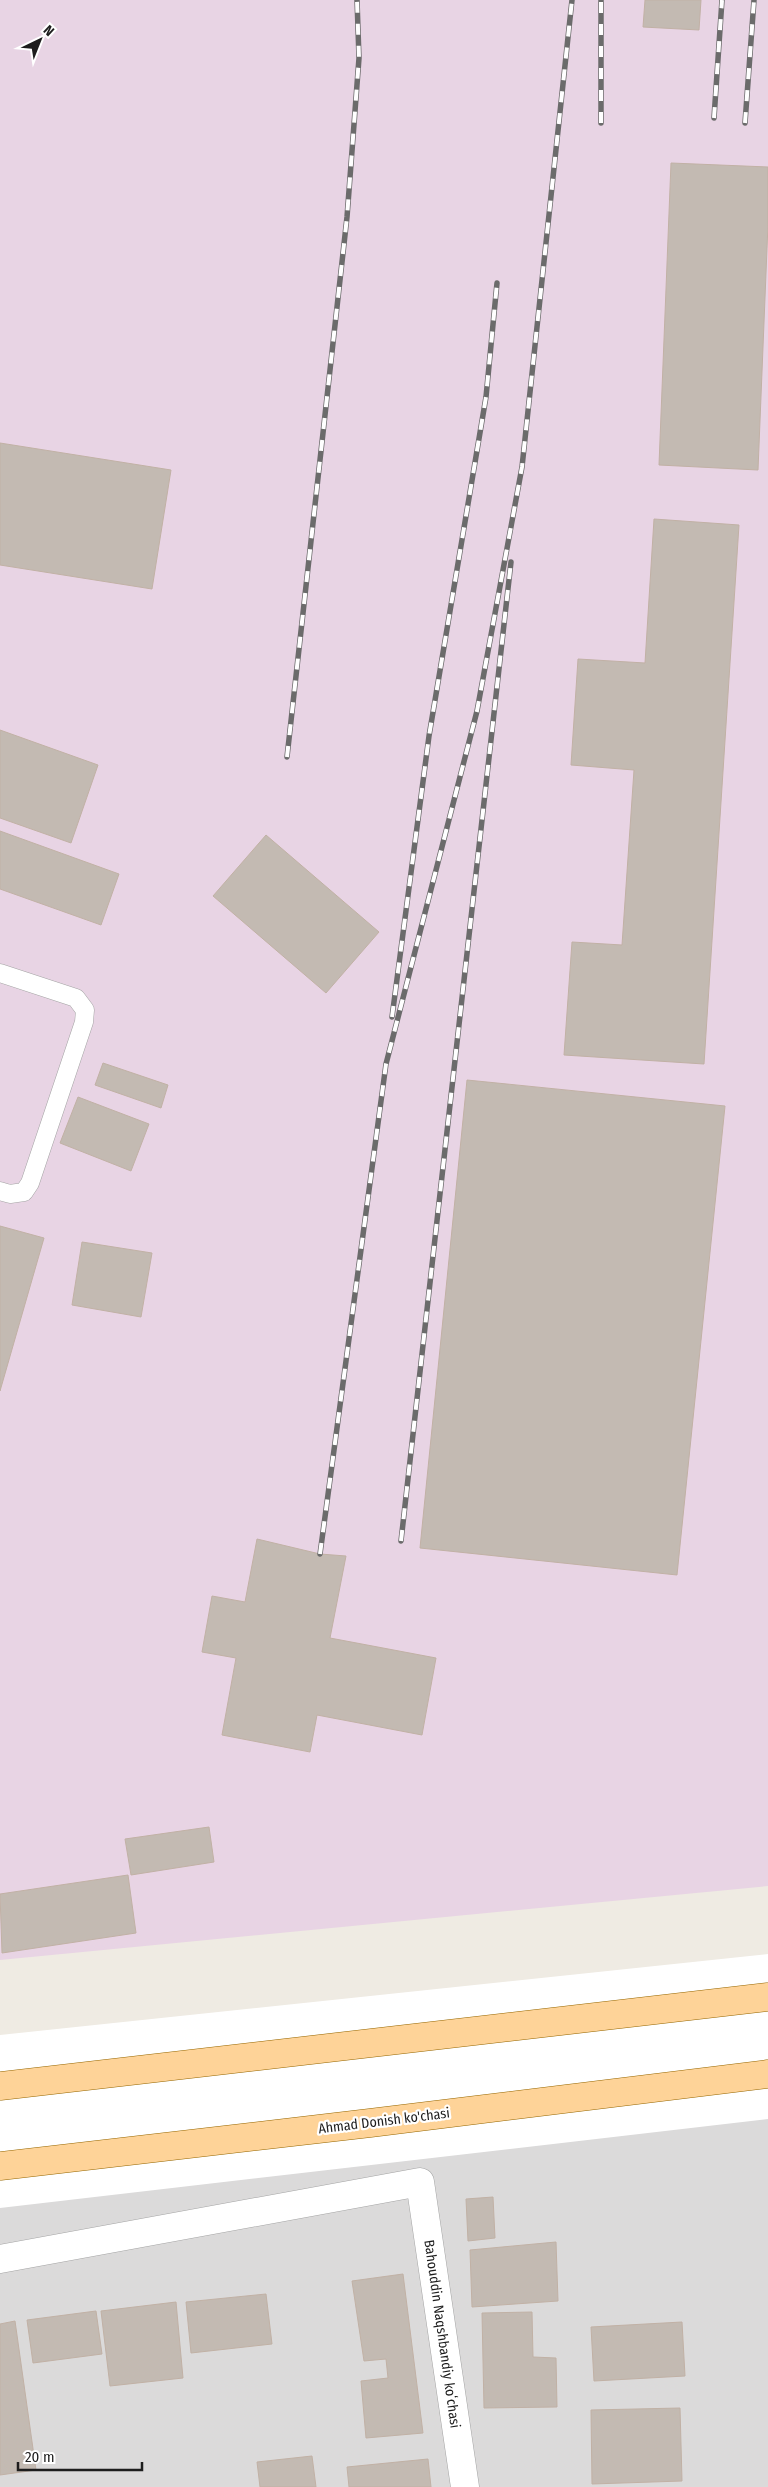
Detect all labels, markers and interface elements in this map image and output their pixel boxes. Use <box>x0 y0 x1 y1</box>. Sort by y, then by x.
north arrow <box>15 15 65 65</box>
text: N <box>40 22 57 40</box>
street label: Ahmad Donish ko'chasi <box>317 2105 451 2137</box>
street label: Bahouddin Naqshbandiy koʻchasi <box>420 2239 464 2429</box>
scale bar <box>18 2440 141 2472</box>
text: 20 m <box>25 2448 55 2466</box>

